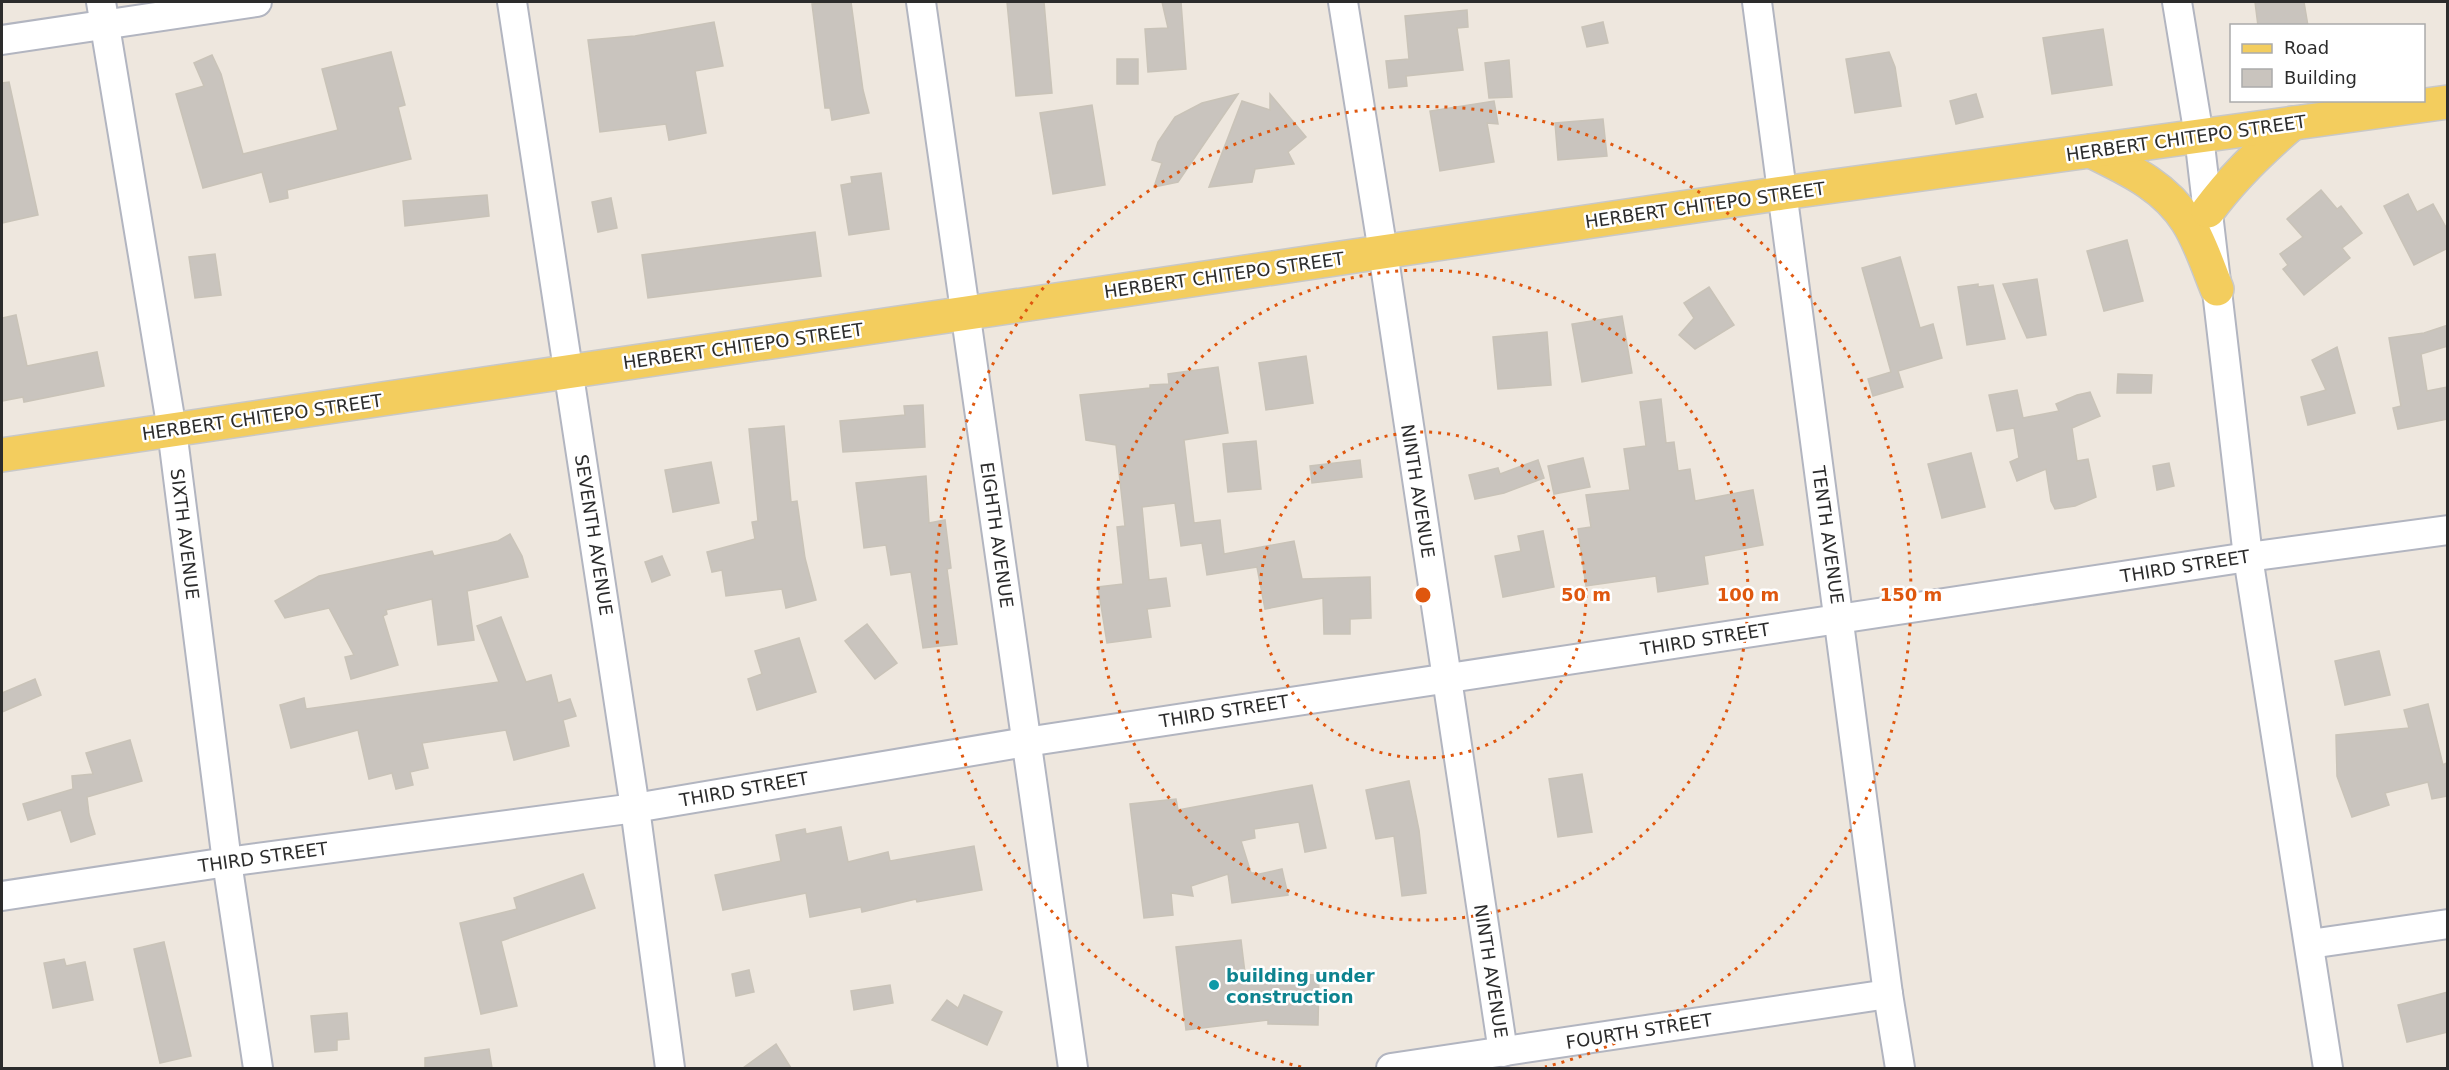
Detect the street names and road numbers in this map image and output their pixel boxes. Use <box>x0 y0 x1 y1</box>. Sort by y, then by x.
street label: HERBERT CHITEPO STREET <box>2065 111 2308 165</box>
street label: HERBERT CHITEPO STREET <box>1584 178 1827 232</box>
street label: HERBERT CHITEPO STREET <box>1103 248 1346 302</box>
street label: HERBERT CHITEPO STREET <box>622 319 865 373</box>
street label: HERBERT CHITEPO STREET <box>141 390 384 444</box>
street label: NINTH AVENUE <box>1397 423 1439 559</box>
street label: SEVENTH AVENUE <box>571 453 617 617</box>
street label: EIGHTH AVENUE <box>976 461 1018 609</box>
street label: TENTH AVENUE <box>1808 464 1848 605</box>
street label: SIXTH AVENUE <box>167 467 203 601</box>
street label: THIRD STREET <box>2118 545 2252 587</box>
street label: THIRD STREET <box>1638 618 1772 660</box>
street label: THIRD STREET <box>1157 690 1291 732</box>
street label: THIRD STREET <box>677 767 811 811</box>
street label: THIRD STREET <box>196 837 330 877</box>
street label: NINTH AVENUE <box>1470 903 1512 1039</box>
street label: FOURTH STREET <box>1564 1009 1715 1053</box>

